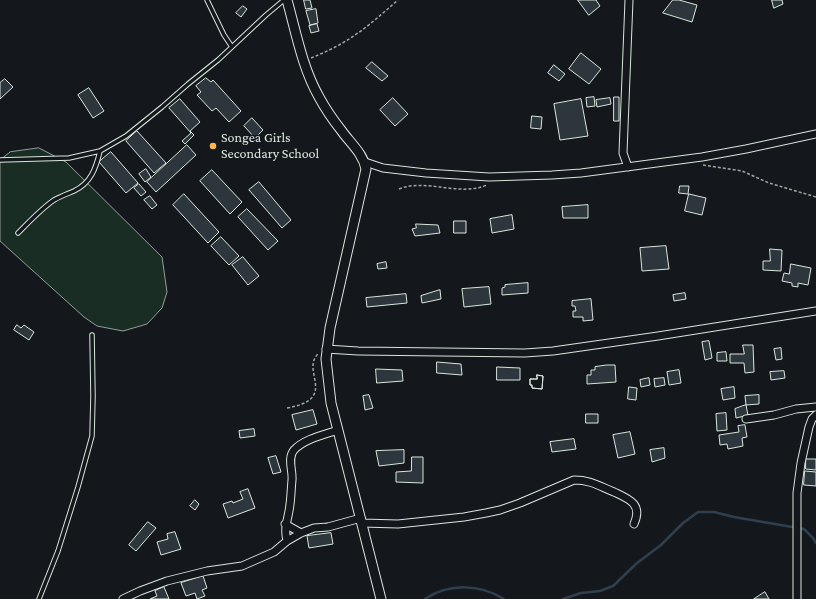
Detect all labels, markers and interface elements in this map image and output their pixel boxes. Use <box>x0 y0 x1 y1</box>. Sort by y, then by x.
place label: Songea Girls Secondary School <box>221 130 319 162</box>
marker: Songea Girls Secondary School <box>208 141 218 151</box>

